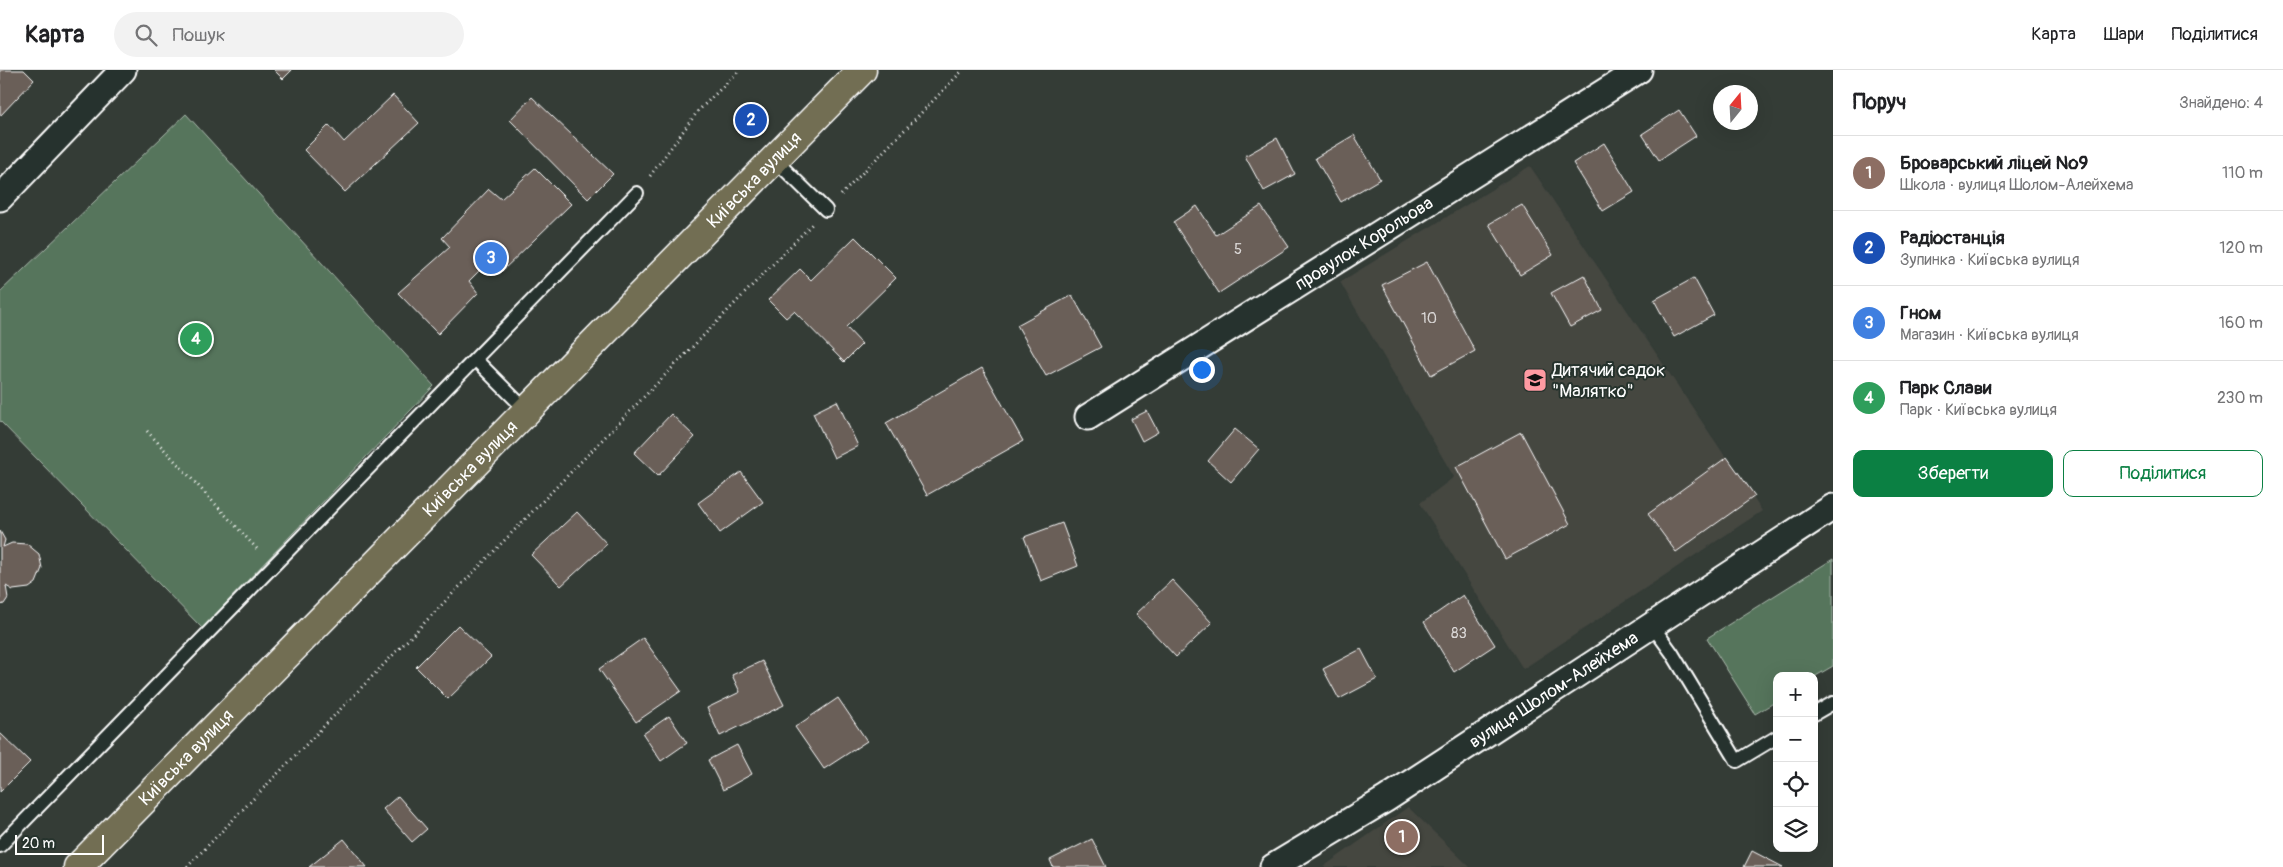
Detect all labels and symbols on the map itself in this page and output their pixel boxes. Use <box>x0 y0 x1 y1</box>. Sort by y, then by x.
north arrow <box>1713 85 1758 130</box>
pin: 2 <box>735 101 767 139</box>
street label: Київська вулиця <box>702 127 807 233</box>
street label: провулок Корольова <box>1291 192 1438 296</box>
pin: 3 <box>475 239 507 277</box>
house number: 5 <box>1234 240 1242 259</box>
house number: 10 <box>1421 309 1437 328</box>
pin: 4 <box>180 320 212 358</box>
your location <box>1189 357 1215 383</box>
place label: Дитячий садок "Малятко" <box>1551 359 1665 403</box>
school or university icon: Дитячий садок "Малятко" <box>1522 367 1548 393</box>
street label: Київська вулиця <box>418 416 523 522</box>
house number: 83 <box>1451 624 1467 643</box>
street label: вулиця Шолом-Алейхема <box>1465 626 1643 754</box>
street label: Київська вулиця <box>134 705 239 811</box>
pin: 1 <box>1386 818 1418 856</box>
scale bar <box>15 832 104 855</box>

